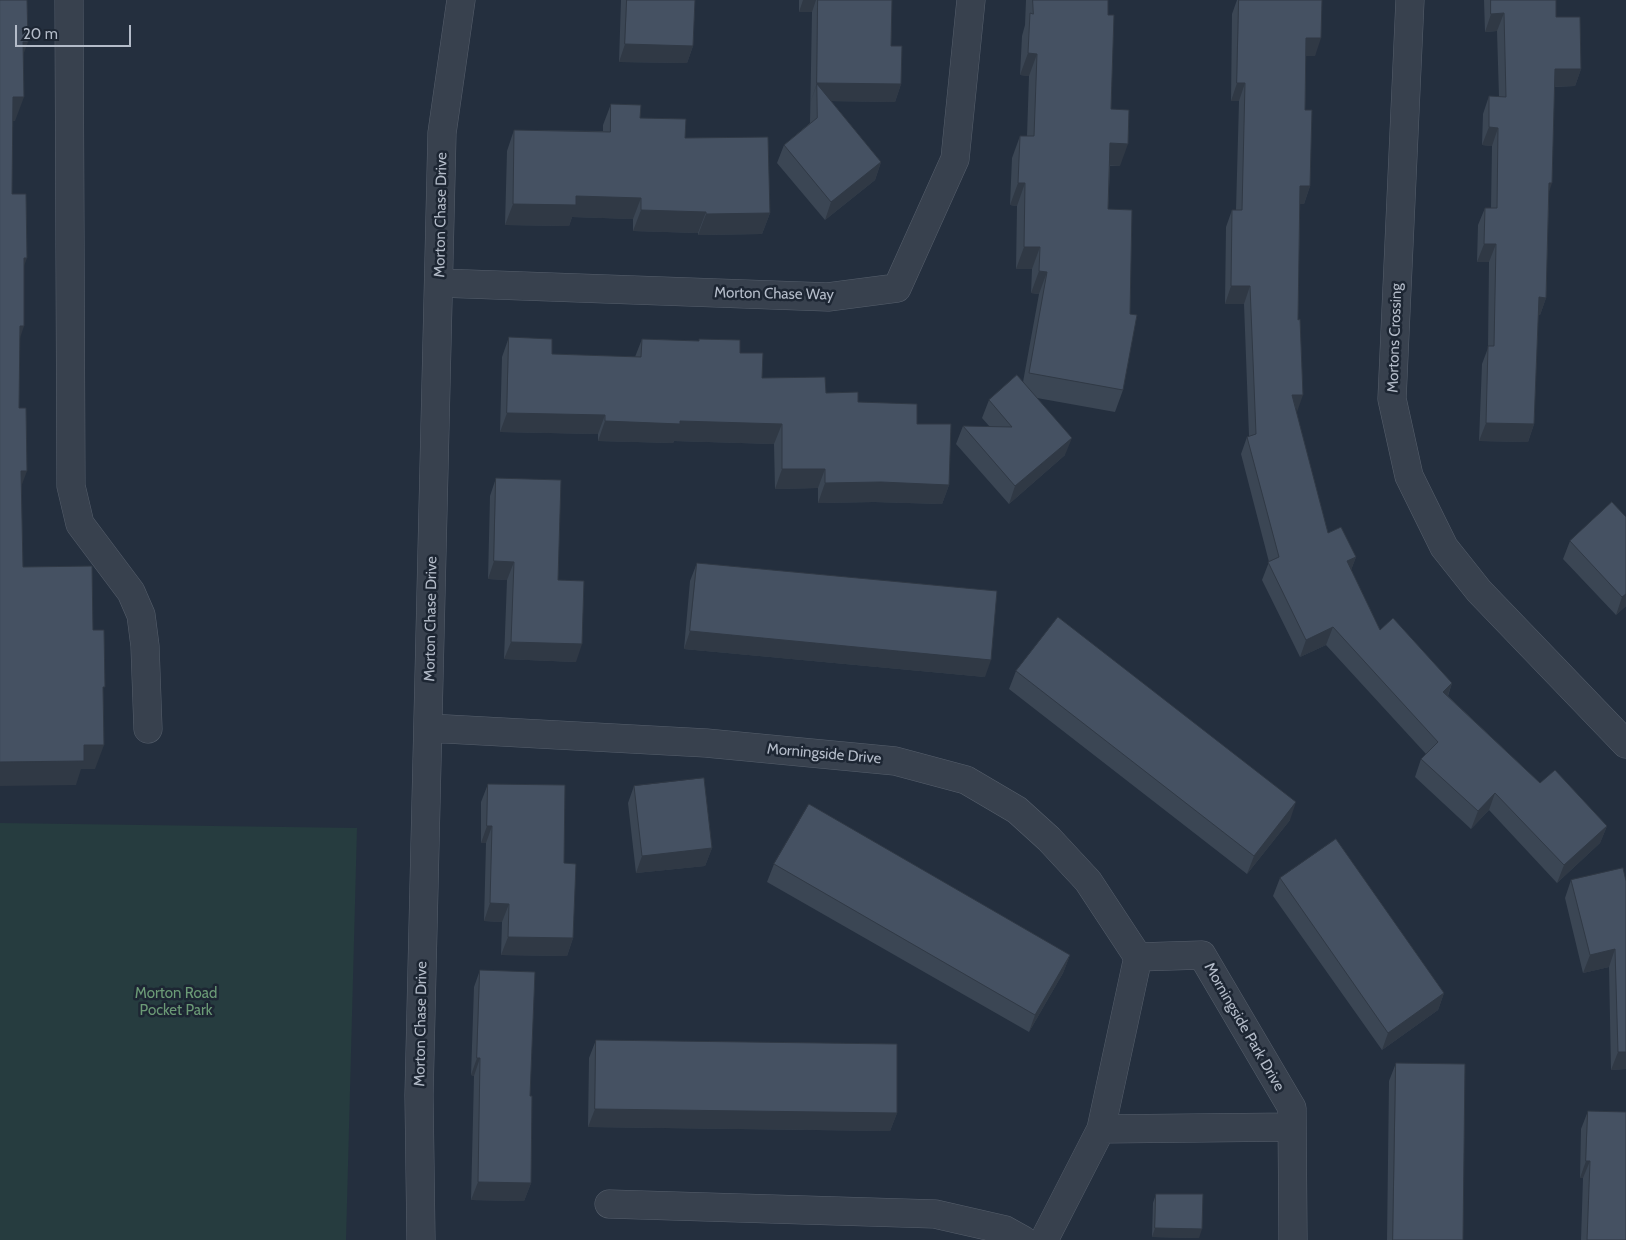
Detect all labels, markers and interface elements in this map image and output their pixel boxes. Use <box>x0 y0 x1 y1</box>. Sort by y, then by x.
scale bar <box>18 15 134 47</box>
text: 20 m <box>23 25 58 43</box>
street label: Morton Chase Drive <box>431 152 451 278</box>
street label: Mortons Crossing <box>1384 283 1406 393</box>
street label: Morton Chase Way <box>714 284 834 304</box>
street label: Morton Chase Drive <box>421 556 441 682</box>
street label: Morningside Drive <box>766 740 882 768</box>
street label: Morningside Park Drive <box>1200 960 1288 1094</box>
street label: Morton Chase Drive <box>411 961 431 1087</box>
park label: Morton Road Pocket Park <box>135 985 217 1020</box>

